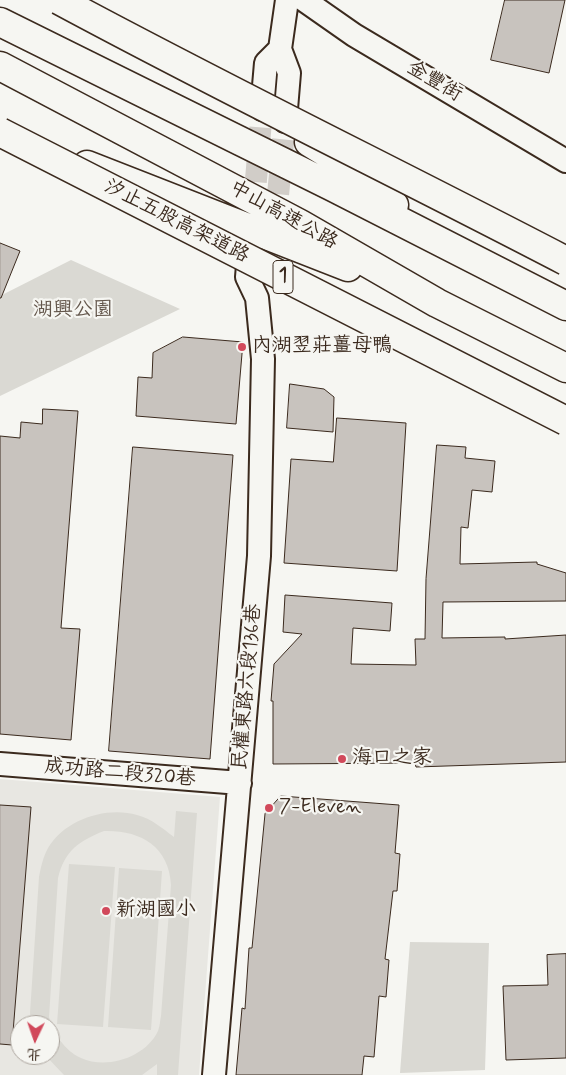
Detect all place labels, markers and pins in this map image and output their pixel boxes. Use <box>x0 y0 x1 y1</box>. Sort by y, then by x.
place label: 內湖翌莊薑母鴨 <box>252 335 392 359</box>
marker: 內湖翌莊薑母鴨 <box>236 341 248 353</box>
place label: 海口之家 <box>352 747 432 771</box>
marker: 海口之家 <box>336 753 348 765</box>
place label: 7-Eleven <box>279 796 361 820</box>
marker: 7-Eleven <box>263 802 275 814</box>
place label: 新湖國小 <box>116 899 196 923</box>
marker: 新湖國小 <box>100 905 112 917</box>

